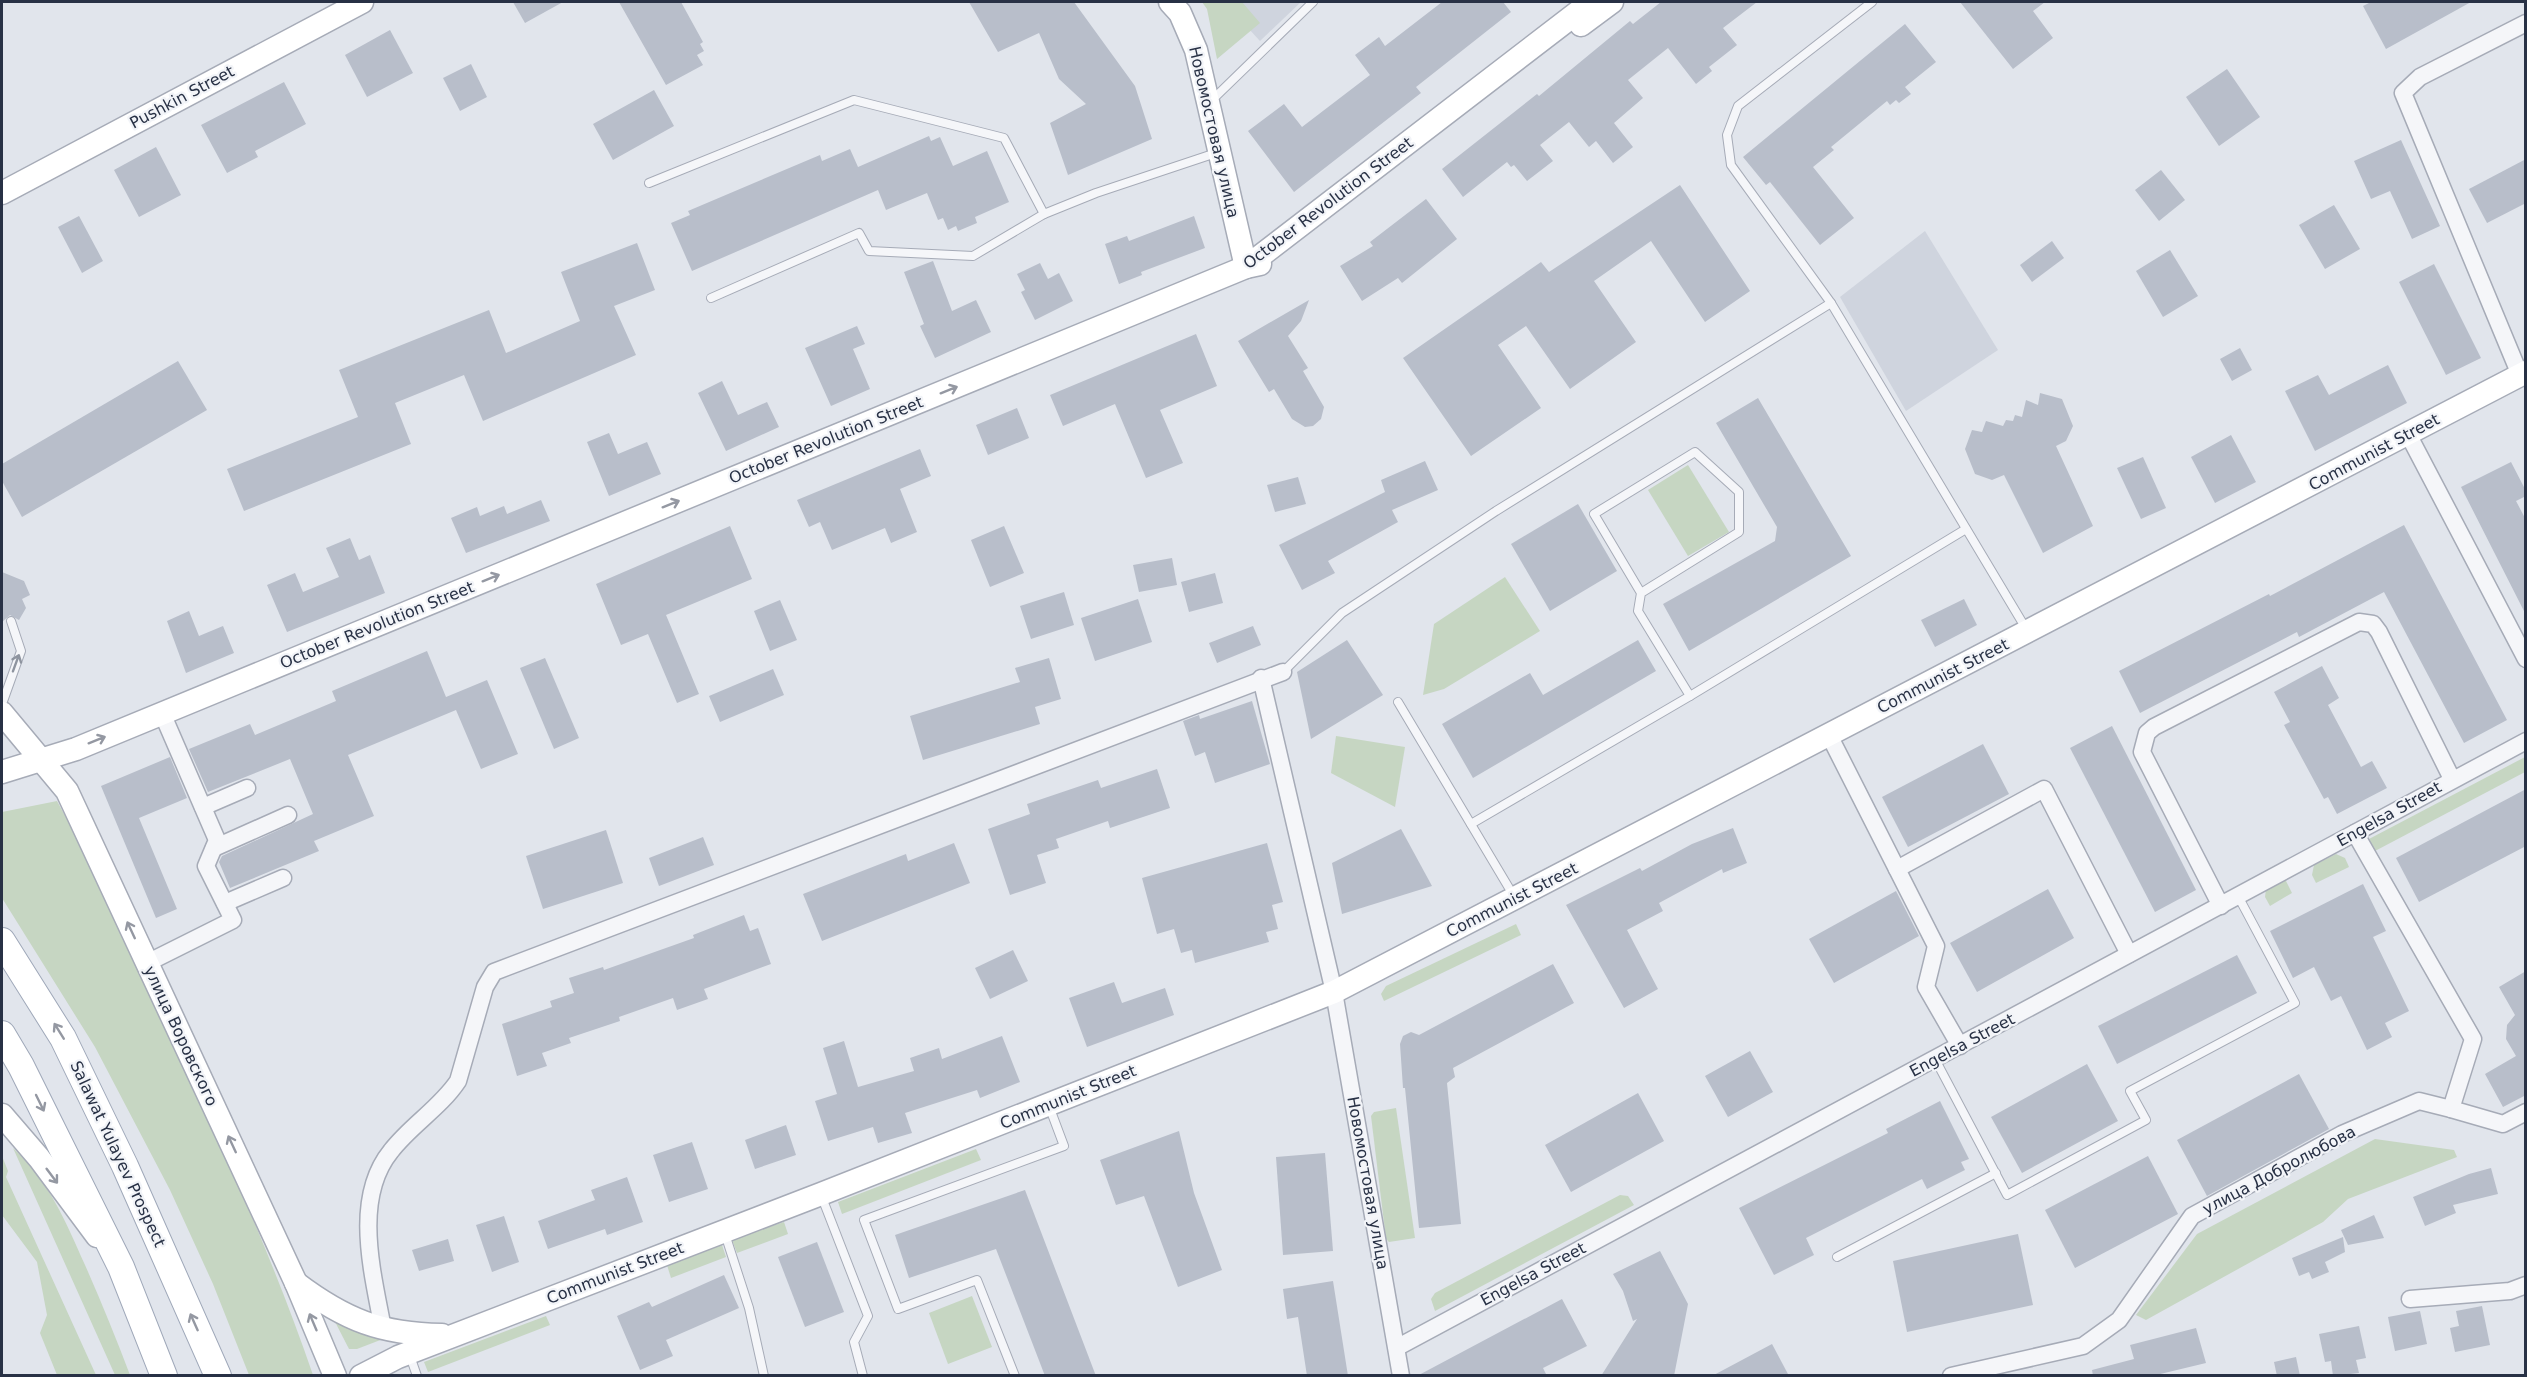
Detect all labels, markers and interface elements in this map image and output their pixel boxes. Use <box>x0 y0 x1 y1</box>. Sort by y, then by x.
street label: Новомостовая улица <box>1185 44 1243 220</box>
street label: Pushkin Street <box>127 61 237 133</box>
street label: October Revolution Street <box>1239 133 1417 273</box>
one-way arrow <box>939 384 958 395</box>
street label: October Revolution Street <box>726 392 926 488</box>
street label: Communist Street <box>2305 410 2443 494</box>
one-way arrow <box>662 498 680 509</box>
one-way arrow <box>481 572 500 583</box>
street label: October Revolution Street <box>277 577 477 673</box>
street label: Communist Street <box>1874 635 2012 717</box>
one-way arrow <box>12 654 23 672</box>
one-way arrow <box>87 734 106 745</box>
street label: Engelsa Street <box>2333 777 2445 851</box>
street label: Communist Street <box>1443 859 1581 941</box>
one-way arrow <box>125 921 137 939</box>
street label: улица Воровского <box>140 963 222 1109</box>
street label: Engelsa Street <box>1906 1009 2018 1081</box>
one-way arrow <box>52 1023 64 1040</box>
street label: Salawat Yulayev Prospect <box>66 1058 170 1250</box>
street label: Communist Street <box>997 1061 1139 1133</box>
one-way arrow <box>34 1094 46 1112</box>
street label: Новомостовая улица <box>1343 1095 1393 1271</box>
street label: улица Добролюбова <box>2199 1122 2359 1218</box>
one-way arrow <box>225 1136 237 1154</box>
one-way arrow <box>46 1167 59 1183</box>
street label: Communist Street <box>544 1238 686 1308</box>
street label: Engelsa Street <box>1477 1238 1589 1310</box>
one-way arrow <box>188 1313 199 1331</box>
one-way arrow <box>306 1313 318 1331</box>

